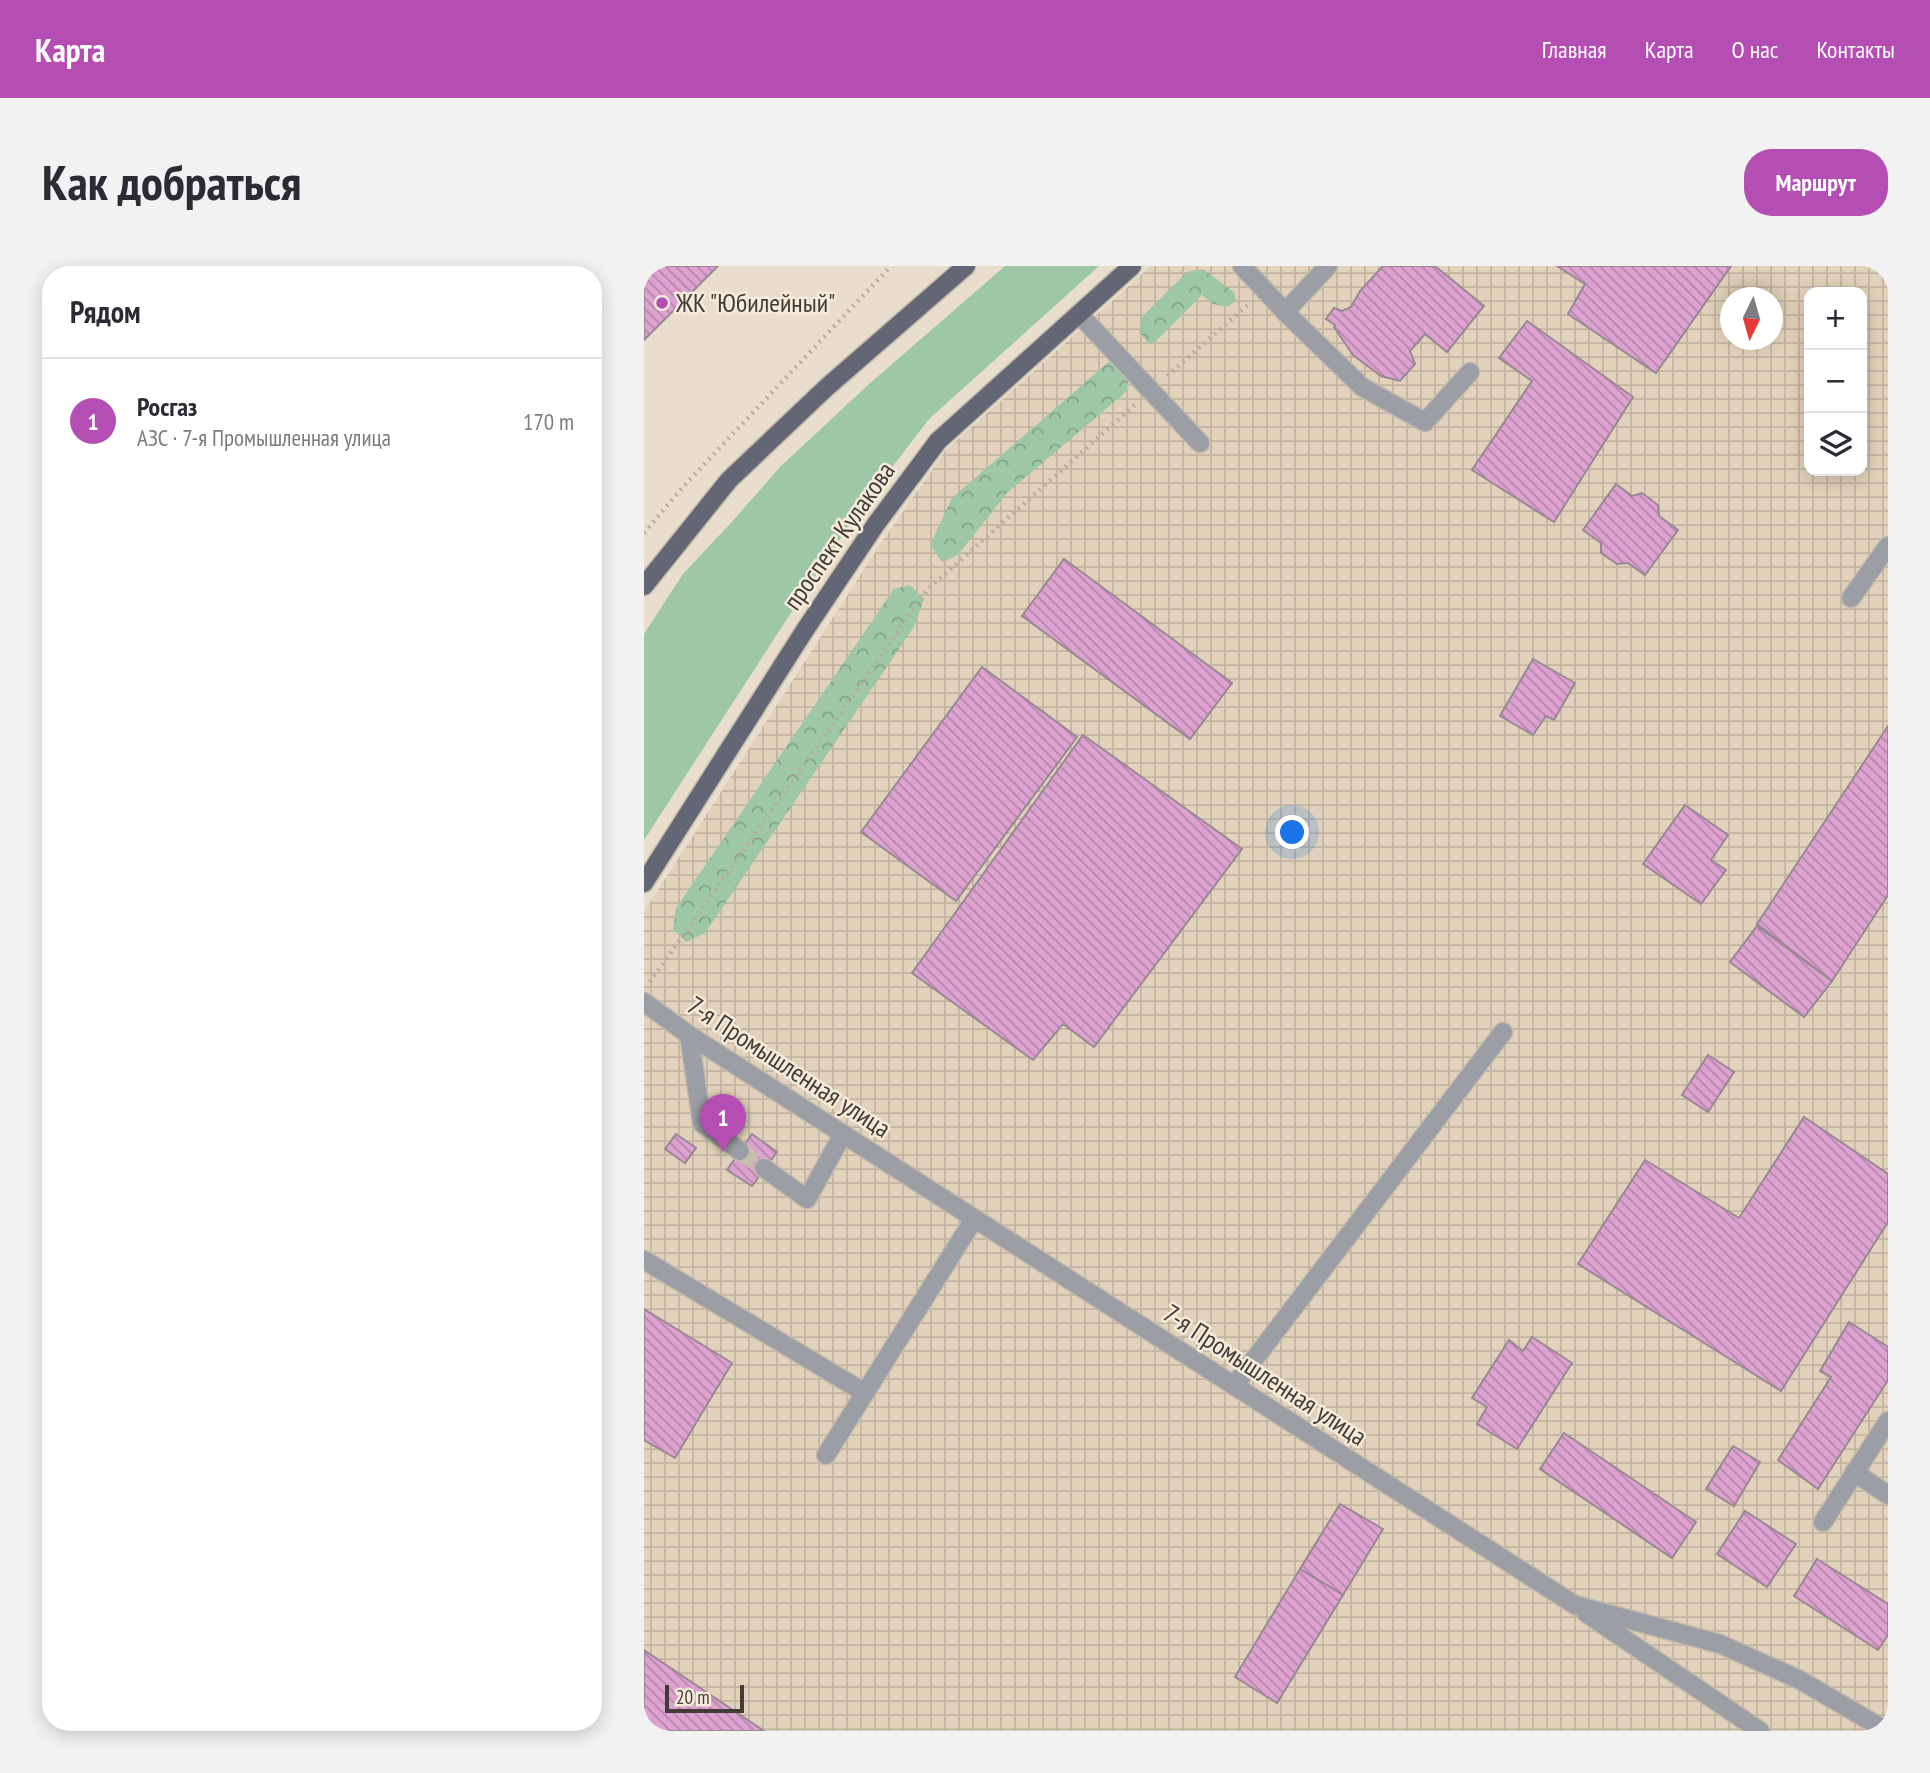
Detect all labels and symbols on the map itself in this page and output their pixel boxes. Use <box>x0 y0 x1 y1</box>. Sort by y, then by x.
place label: ЖК "Юбилейный" <box>675 286 835 319</box>
north arrow <box>1720 287 1783 350</box>
marker: ЖК "Юбилейный" <box>654 295 670 311</box>
street label: проспект Кулакова <box>775 455 902 616</box>
your location <box>1275 815 1309 849</box>
street label: 7-я Промышленная улица <box>681 989 897 1145</box>
pin: 1 <box>700 1094 746 1152</box>
street label: 7-я Промышленная улица <box>1157 1297 1373 1453</box>
scale bar <box>665 1682 744 1714</box>

